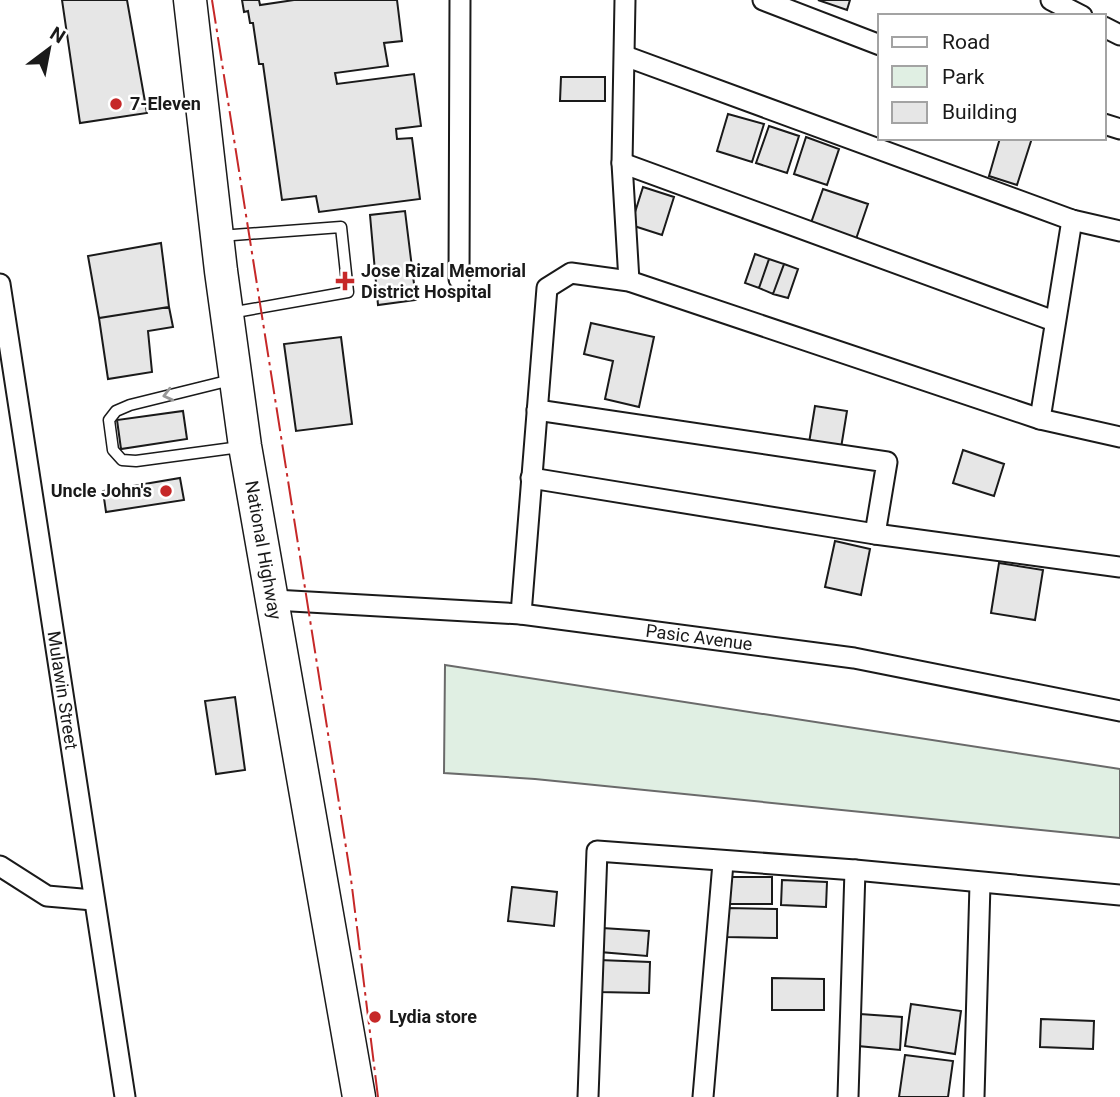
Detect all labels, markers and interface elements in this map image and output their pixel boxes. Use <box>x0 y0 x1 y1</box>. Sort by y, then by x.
north arrow <box>14 14 84 84</box>
legend <box>878 14 1106 140</box>
text: N <box>46 22 70 48</box>
text: Road <box>942 30 990 54</box>
text: Park <box>942 65 985 89</box>
place label: 7-Eleven <box>130 93 201 114</box>
marker: 7-Eleven <box>108 96 124 112</box>
text: Building <box>942 100 1017 124</box>
place label: Jose Rizal Memorial District Hospital <box>361 260 526 302</box>
marker: Jose Rizal Memorial District Hospital <box>335 271 355 291</box>
one-way arrow <box>162 387 174 401</box>
street label: National Highway <box>241 479 286 622</box>
place label: Uncle John's <box>51 480 152 501</box>
marker: Uncle John's <box>158 483 174 499</box>
street label: Pasic Avenue <box>644 620 754 654</box>
street label: Mulawin Street <box>43 629 82 751</box>
place label: Lydia store <box>389 1006 477 1027</box>
marker: Lydia store <box>367 1009 383 1025</box>

